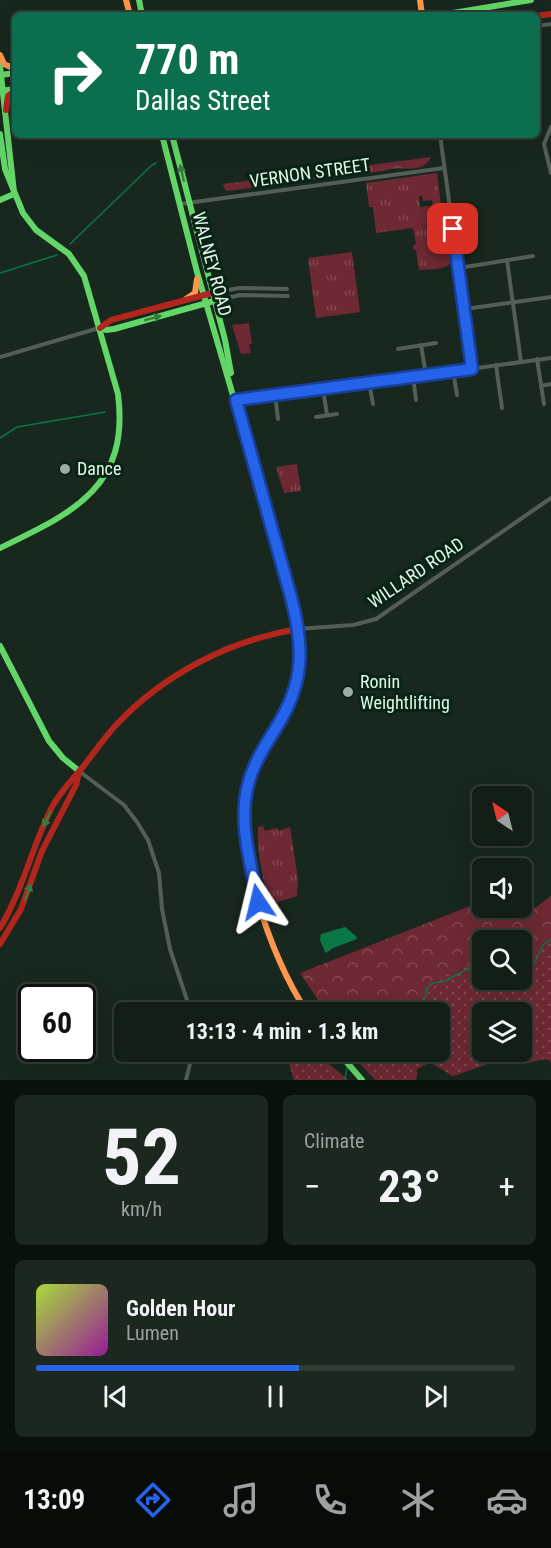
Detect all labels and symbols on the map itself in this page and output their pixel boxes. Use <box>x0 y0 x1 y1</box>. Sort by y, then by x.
street label: VERNON STREET <box>248 154 372 191</box>
one-way arrow <box>177 163 186 182</box>
pin <box>427 203 478 254</box>
street label: WALNEY ROAD <box>189 210 236 318</box>
one-way arrow <box>145 313 163 322</box>
place label: Dance <box>77 458 121 479</box>
marker: Dance <box>58 462 72 476</box>
street label: WILLARD ROAD <box>364 533 467 612</box>
place label: Ronin Weightlifting <box>360 671 450 713</box>
marker: Ronin Weightlifting <box>341 685 355 699</box>
north arrow <box>472 786 532 846</box>
one-way arrow <box>42 810 52 828</box>
position arrow <box>226 870 290 934</box>
one-way arrow <box>23 883 33 901</box>
speed limit sign: 60 <box>18 984 96 1062</box>

